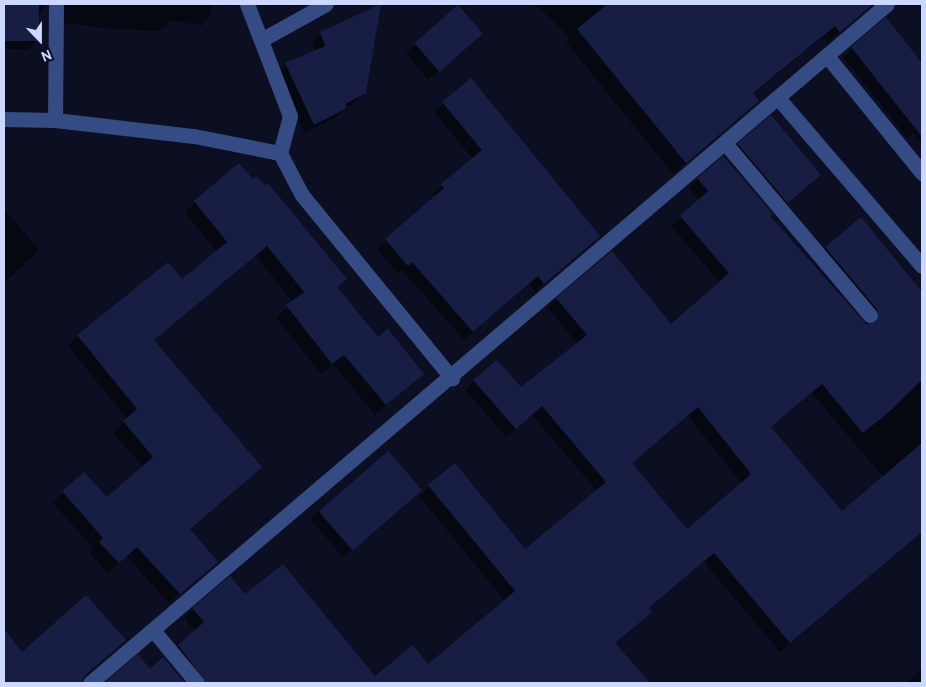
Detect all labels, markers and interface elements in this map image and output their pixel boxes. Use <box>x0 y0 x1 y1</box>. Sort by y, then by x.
north arrow <box>15 15 65 65</box>
text: N <box>38 45 54 64</box>

